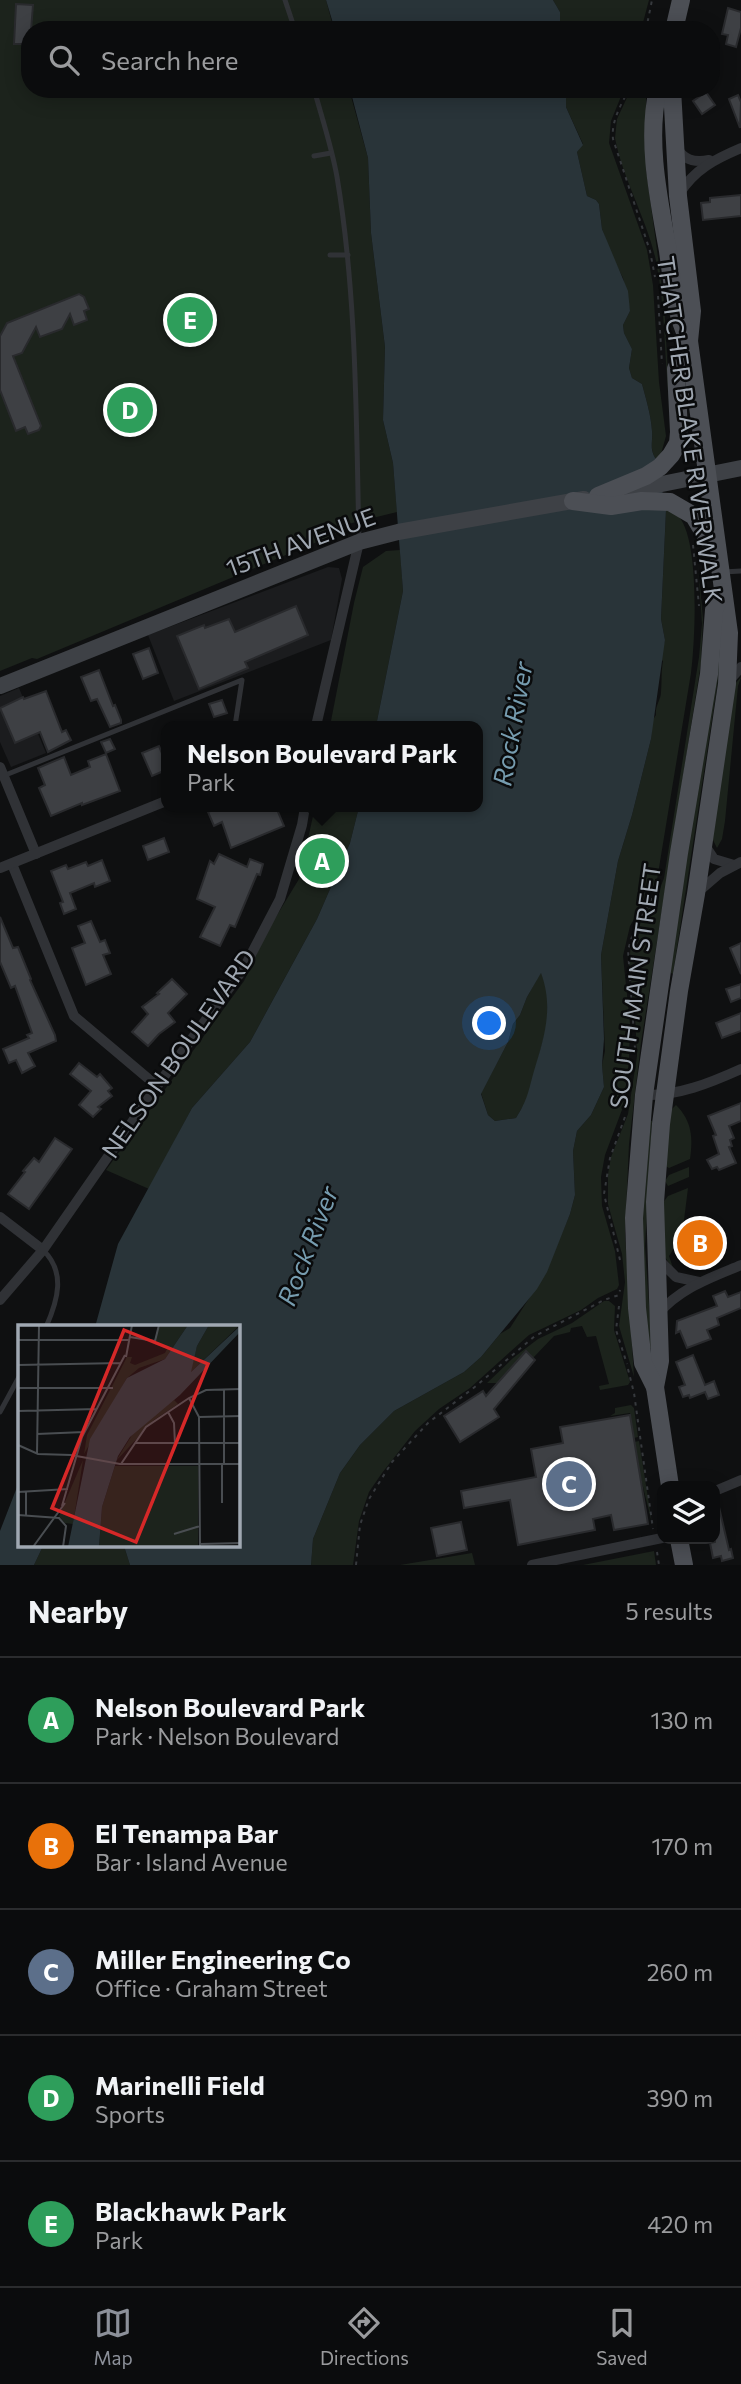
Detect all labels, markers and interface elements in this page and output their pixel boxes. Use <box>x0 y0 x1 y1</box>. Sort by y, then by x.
search box <box>21 21 720 98</box>
icon: search <box>45 41 83 79</box>
text: Search here <box>101 44 239 75</box>
street label: THATCHER BLAKE RIVERWALK <box>652 254 729 606</box>
pin: E <box>167 294 213 346</box>
pin: D <box>107 384 153 436</box>
street label: 15TH AVENUE <box>222 501 379 582</box>
water label: Rock River <box>485 658 538 788</box>
popup <box>161 721 483 812</box>
text: Nelson Boulevard Park <box>187 737 457 768</box>
text: Park <box>187 768 235 796</box>
pin: A <box>299 835 345 887</box>
street label: SOUTH MAIN STREET <box>603 861 666 1110</box>
street label: NELSON BOULEVARD <box>95 943 261 1163</box>
your location <box>472 1006 506 1040</box>
water label: Rock River <box>270 1180 344 1310</box>
pin: B <box>677 1217 723 1269</box>
inset map <box>18 1325 240 1548</box>
pin: C <box>546 1458 592 1510</box>
map controls <box>657 1481 720 1544</box>
button: layers <box>657 1481 720 1544</box>
text: Nearby <box>28 1592 128 1629</box>
text: 5 results <box>625 1597 713 1625</box>
text: Nelson Boulevard Park <box>95 1691 365 1722</box>
text: A <box>43 1706 59 1734</box>
text: 130 m <box>651 1706 713 1734</box>
text: Park · Nelson Boulevard <box>95 1722 339 1750</box>
text: El Tenampa Bar <box>95 1817 278 1848</box>
text: B <box>43 1832 59 1860</box>
text: 170 m <box>652 1832 713 1860</box>
text: Bar · Island Avenue <box>95 1848 288 1876</box>
text: Miller Engineering Co <box>95 1943 351 1974</box>
text: C <box>43 1958 59 1986</box>
text: 260 m <box>647 1958 713 1986</box>
text: Office · Graham Street <box>95 1974 328 2002</box>
text: Marinelli Field <box>95 2069 265 2100</box>
text: D <box>43 2084 59 2112</box>
text: 390 m <box>646 2084 713 2112</box>
text: Sports <box>95 2100 165 2128</box>
text: Blackhawk Park <box>95 2195 287 2226</box>
text: E <box>44 2210 58 2238</box>
text: 420 m <box>647 2210 713 2238</box>
text: Park <box>95 2226 143 2254</box>
tab: Map <box>94 2304 133 2369</box>
tab: Directions <box>320 2304 409 2369</box>
tab: Saved <box>596 2304 647 2369</box>

